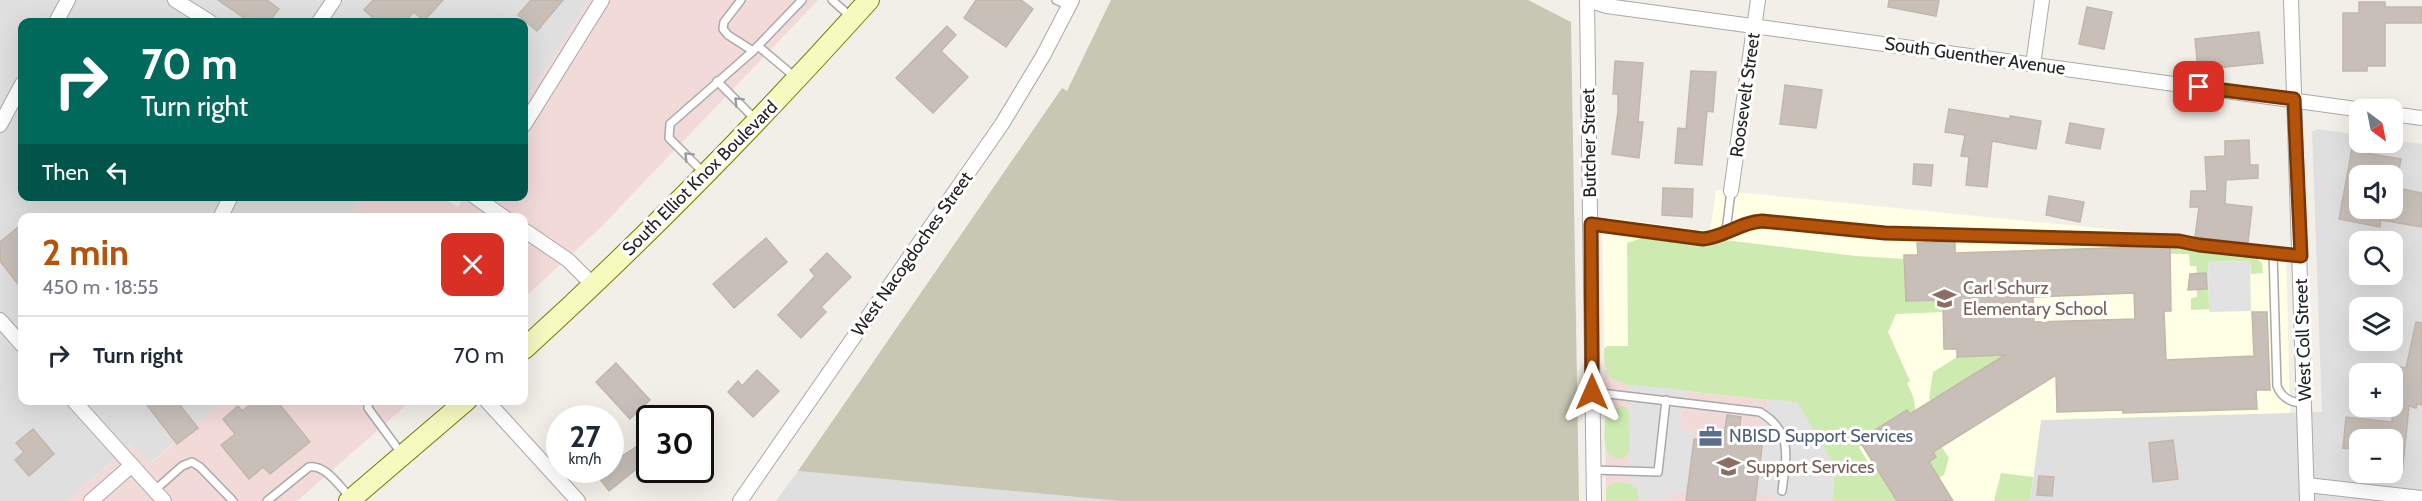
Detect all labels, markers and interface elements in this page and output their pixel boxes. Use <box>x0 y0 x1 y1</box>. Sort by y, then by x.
street label: Roosevelt Street <box>1725 31 1765 159</box>
street label: South Guenther Avenue <box>1883 32 2067 80</box>
text: 70 m <box>141 38 238 90</box>
icon: right <box>42 42 120 120</box>
pin <box>2173 61 2224 112</box>
icon: arrive <box>2182 70 2215 103</box>
street label: Butcher Street <box>1577 88 1601 198</box>
text: Turn right <box>141 90 248 123</box>
street label: South Elliot Knox Boulevard <box>618 96 782 260</box>
one-way arrow <box>734 97 745 108</box>
north arrow <box>2349 99 2403 153</box>
map controls <box>2349 99 2403 483</box>
one-way arrow <box>684 153 695 163</box>
icon: left <box>101 156 134 189</box>
text: Then <box>42 159 89 186</box>
button: sound <box>2349 165 2403 219</box>
street label: West Nacogdoches Street <box>847 167 977 341</box>
text: 2 min <box>42 230 129 274</box>
button: search <box>2349 231 2403 285</box>
button: close <box>441 233 504 296</box>
text: 450 m · 18:55 <box>42 275 159 299</box>
place label: Carl Schurz Elementary School <box>1963 277 2108 320</box>
street label: West Coll Street <box>2290 278 2316 402</box>
school or university icon: Carl Schurz Elementary School <box>1932 285 1958 311</box>
button: layers <box>2349 297 2403 351</box>
icon: right <box>42 339 75 372</box>
text: Turn right <box>93 342 183 369</box>
text: 70 m <box>454 342 504 369</box>
position arrow <box>1560 360 1624 424</box>
button: + <box>2349 363 2403 417</box>
speed limit sign: 30 <box>636 405 714 483</box>
text: 27 <box>569 418 601 455</box>
office icon: NBISD Support Services <box>1698 423 1724 449</box>
place label: NBISD Support Services <box>1729 425 1913 447</box>
button: − <box>2349 429 2403 483</box>
text: km/h <box>569 450 601 468</box>
school or university icon: Support Services <box>1715 454 1741 480</box>
place label: Support Services <box>1746 456 1874 478</box>

